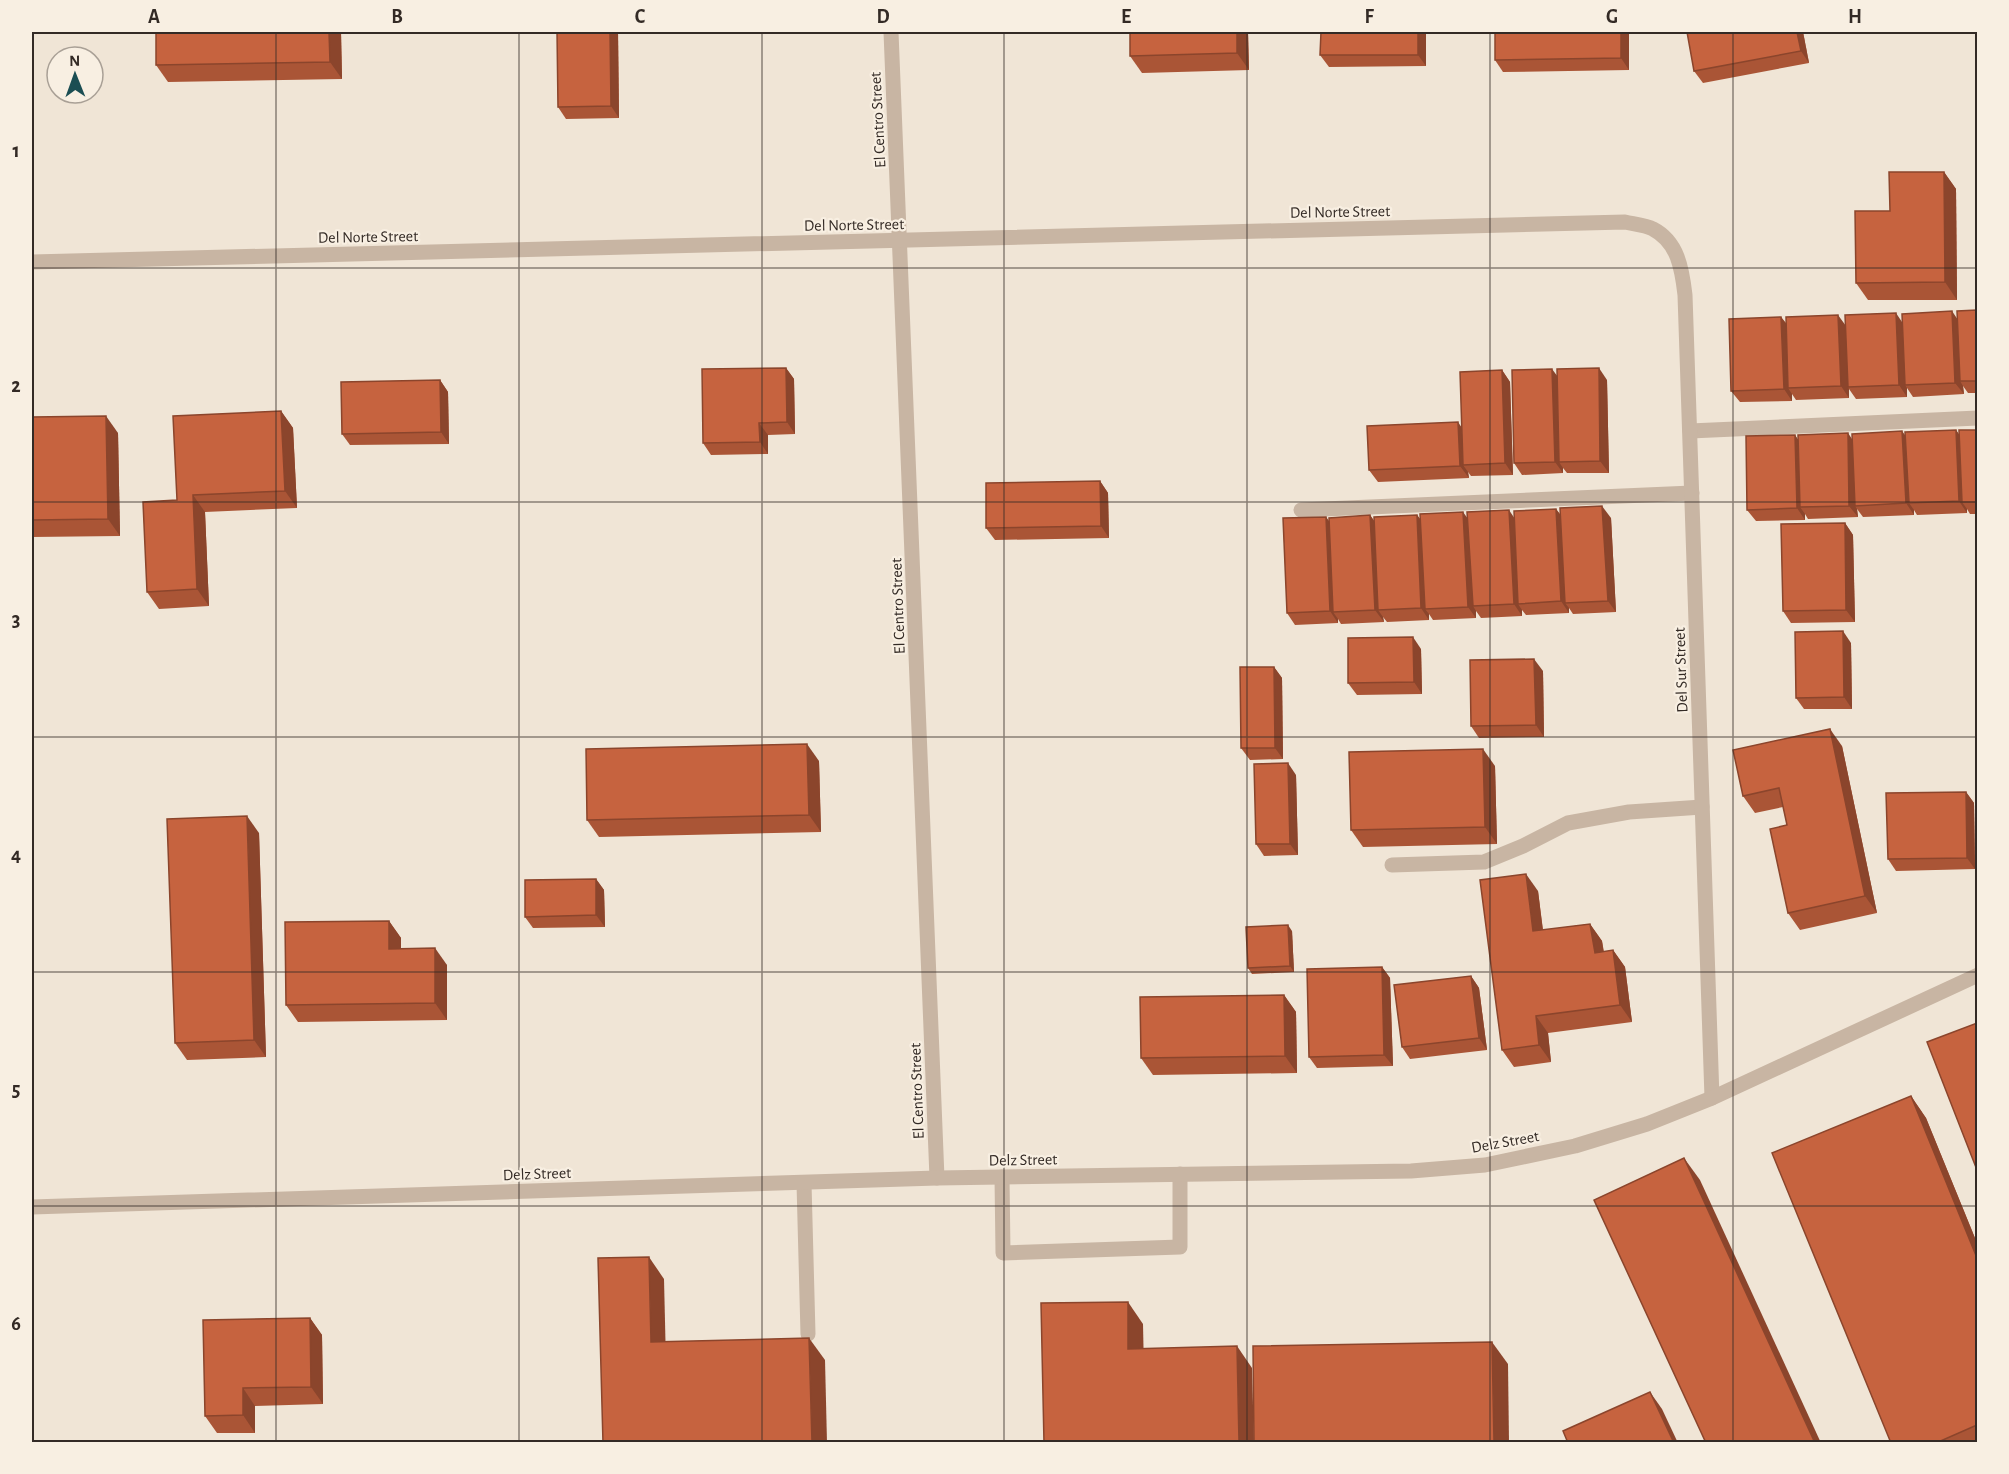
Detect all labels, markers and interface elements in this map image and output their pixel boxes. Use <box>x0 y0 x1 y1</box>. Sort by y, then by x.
text: A <box>148 7 160 27</box>
text: B <box>391 7 403 27</box>
text: C <box>635 7 646 27</box>
text: D <box>876 7 890 27</box>
text: E <box>1121 7 1131 27</box>
text: F <box>1364 7 1374 27</box>
text: G <box>1606 7 1618 27</box>
text: H <box>1848 7 1862 27</box>
north arrow <box>45 45 105 105</box>
text: N <box>69 53 80 69</box>
street label: El Centro Street <box>867 71 889 168</box>
text: 1 <box>12 141 20 161</box>
street label: Del Norte Street <box>1290 203 1390 221</box>
street label: Del Norte Street <box>804 216 904 234</box>
street label: Del Norte Street <box>318 228 418 246</box>
text: 2 <box>11 376 21 396</box>
street label: El Centro Street <box>888 558 908 654</box>
text: 3 <box>12 610 20 630</box>
street label: Del Sur Street <box>1672 627 1690 713</box>
text: 4 <box>11 845 21 865</box>
street label: El Centro Street <box>907 1043 927 1139</box>
text: 5 <box>12 1080 20 1100</box>
street label: Delz Street <box>1470 1128 1540 1156</box>
street label: Delz Street <box>989 1151 1057 1169</box>
street label: Delz Street <box>502 1165 572 1183</box>
text: 6 <box>11 1314 21 1334</box>

